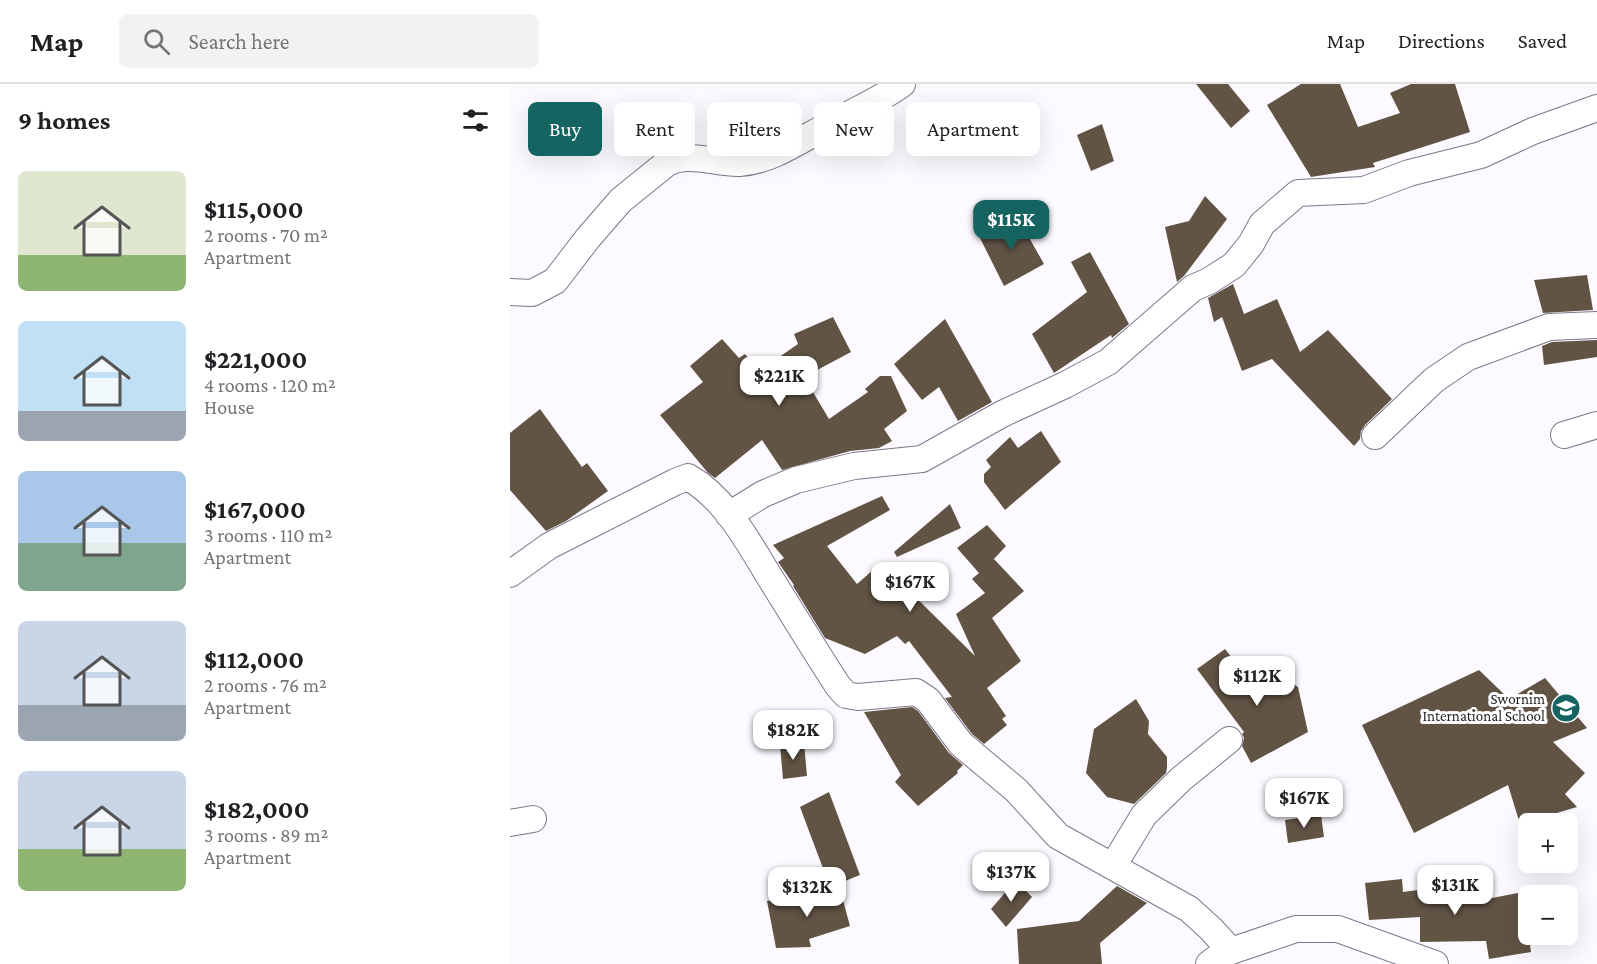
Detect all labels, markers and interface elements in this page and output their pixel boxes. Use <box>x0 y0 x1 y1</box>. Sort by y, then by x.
search box <box>119 14 539 68</box>
icon: search <box>140 25 173 58</box>
text: Map <box>30 26 83 57</box>
text: Search here <box>188 29 289 54</box>
text: Map <box>1327 29 1365 53</box>
text: Directions <box>1398 29 1485 53</box>
text: Saved <box>1518 29 1567 53</box>
chip: Buy <box>528 102 602 156</box>
chip: Rent <box>614 102 695 156</box>
chip: Filters <box>707 102 802 156</box>
chip: New <box>814 102 894 156</box>
chip: Apartment <box>906 102 1040 156</box>
icon: filters <box>459 104 492 137</box>
text: 9 homes <box>18 106 110 135</box>
icon: home <box>66 195 138 267</box>
text: $115,000 <box>204 195 304 224</box>
pin: $115K <box>969 200 1053 251</box>
text: $115K <box>987 208 1035 230</box>
text: 2 rooms · 70 m² <box>204 224 328 246</box>
text: Apartment <box>204 246 291 268</box>
icon: home <box>66 345 138 417</box>
text: $221,000 <box>204 345 307 374</box>
pin: $221K <box>737 356 821 407</box>
text: $221K <box>754 364 804 386</box>
text: 4 rooms · 120 m² <box>204 374 336 396</box>
text: House <box>204 396 254 418</box>
icon: home <box>66 495 138 567</box>
text: $167,000 <box>204 495 306 524</box>
text: 3 rooms · 110 m² <box>204 524 332 546</box>
text: Apartment <box>204 546 291 568</box>
pin: $167K <box>868 562 952 613</box>
text: $167K <box>885 570 935 592</box>
icon: home <box>66 645 138 717</box>
text: $112,000 <box>204 645 304 674</box>
pin: $112K <box>1215 656 1299 707</box>
text: $112K <box>1233 664 1281 686</box>
text: 2 rooms · 76 m² <box>204 674 327 696</box>
place label: Swornim International School <box>1422 691 1545 724</box>
school or university icon: Swornim International School <box>1550 692 1582 724</box>
text: Apartment <box>204 696 291 718</box>
pin: $182K <box>751 710 835 761</box>
text: $182K <box>767 718 819 740</box>
pin: $167K <box>1262 778 1346 829</box>
text: $167K <box>1279 786 1329 808</box>
icon: home <box>66 795 138 867</box>
text: $182,000 <box>204 795 309 824</box>
map controls <box>1518 813 1578 945</box>
button: + <box>1518 813 1578 873</box>
text: 3 rooms · 89 m² <box>204 824 328 846</box>
text: Apartment <box>204 846 291 868</box>
pin: $137K <box>969 852 1053 903</box>
text: $137K <box>986 860 1036 882</box>
pin: $131K <box>1413 865 1497 916</box>
pin: $132K <box>765 867 849 918</box>
text: $131K <box>1431 873 1479 895</box>
text: $132K <box>782 875 832 897</box>
button: − <box>1518 885 1578 945</box>

